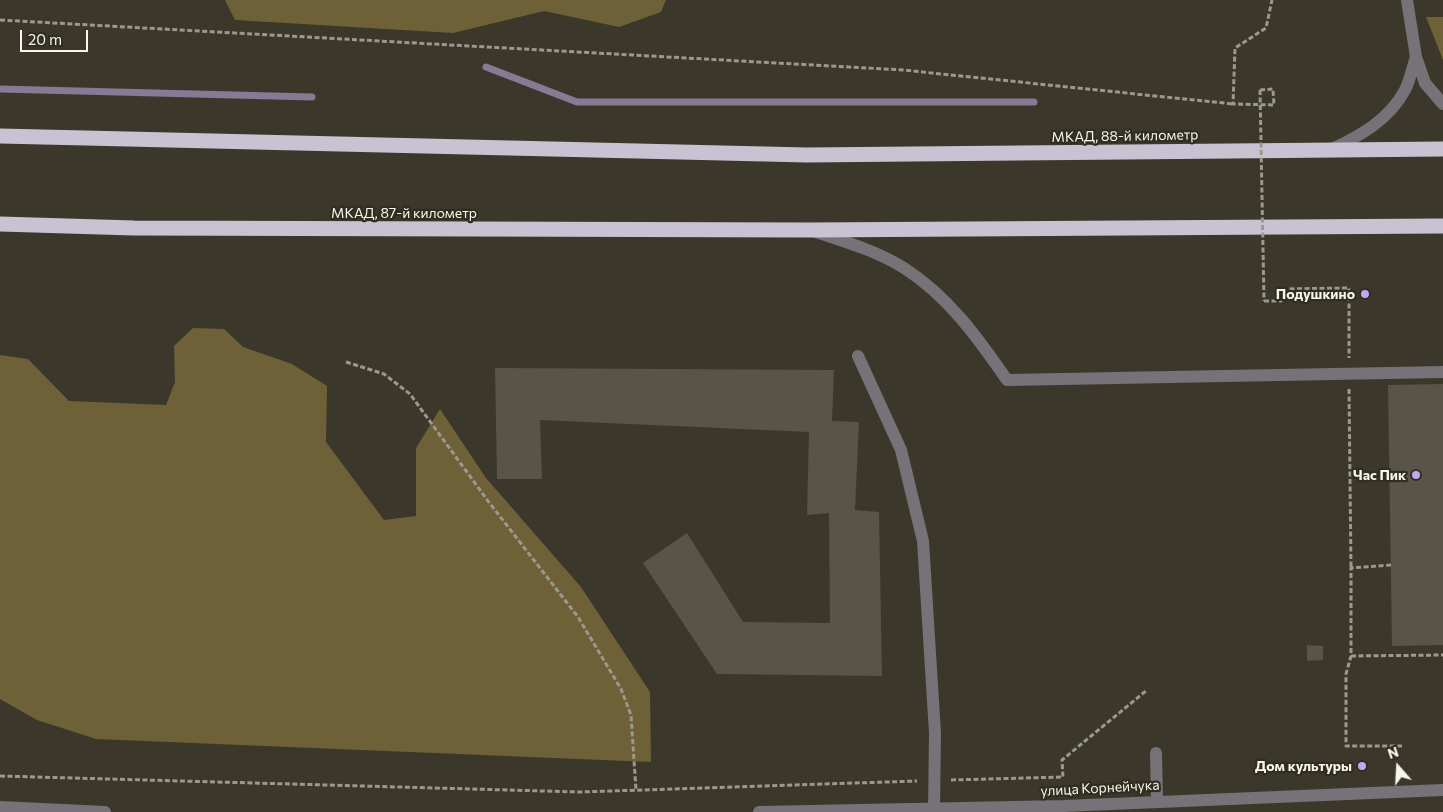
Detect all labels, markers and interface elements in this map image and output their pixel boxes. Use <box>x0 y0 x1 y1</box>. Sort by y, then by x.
scale bar <box>22 20 90 52</box>
text: 20 m <box>28 30 62 48</box>
street label: МКАД, 88-й километр <box>1051 126 1199 146</box>
street label: МКАД, 87-й километр <box>331 205 477 221</box>
place label: Подушкино <box>1276 286 1355 302</box>
marker: Подушкино <box>1359 288 1371 300</box>
place label: Час Пик <box>1353 467 1406 483</box>
marker: Час Пик <box>1410 469 1422 481</box>
north arrow <box>1373 742 1423 792</box>
text: N <box>1385 743 1401 762</box>
place label: Дом культуры <box>1255 758 1352 774</box>
marker: Дом культуры <box>1356 760 1368 772</box>
street label: улица Корнейчука <box>1040 776 1160 800</box>

